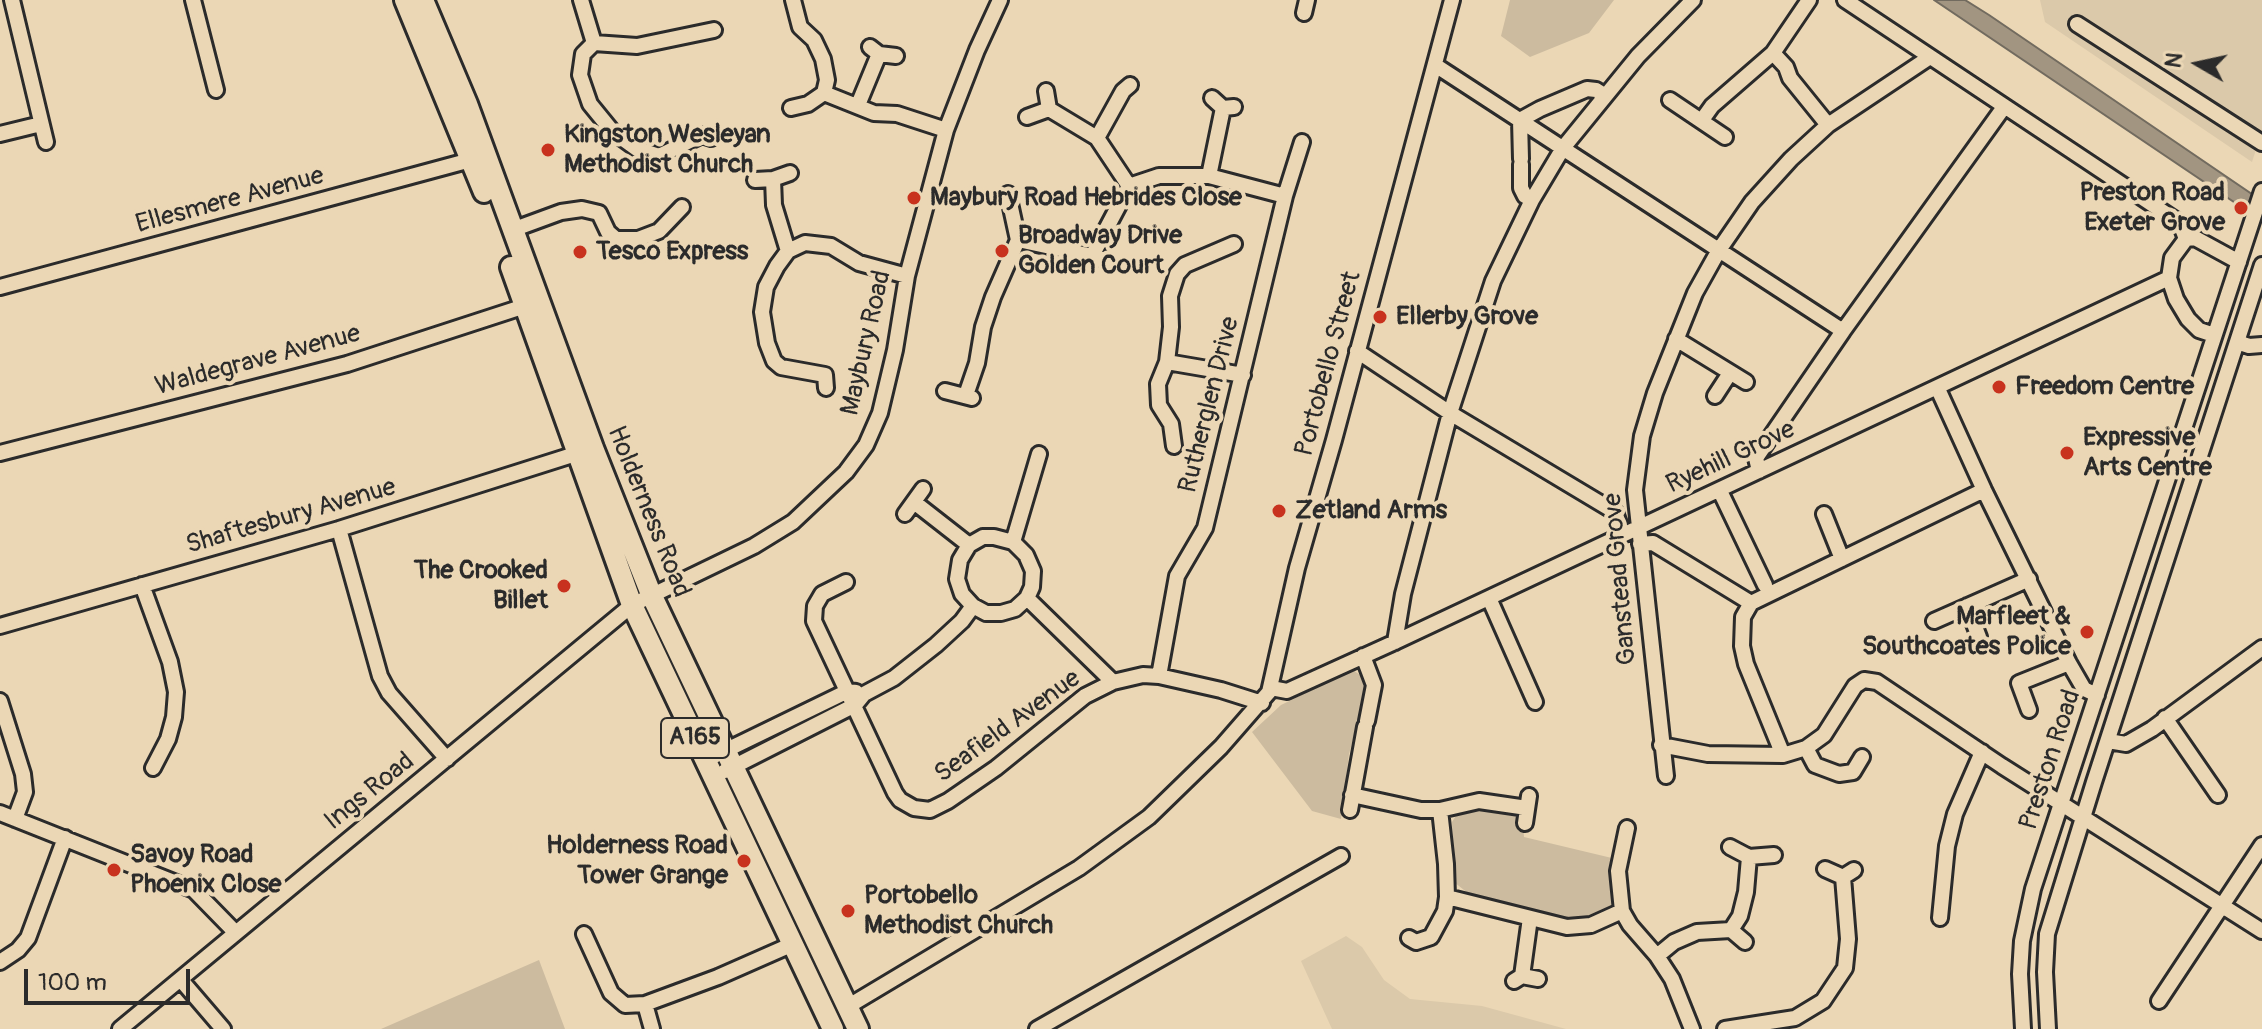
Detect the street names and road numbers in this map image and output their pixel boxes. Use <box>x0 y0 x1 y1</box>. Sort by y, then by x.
street label: Ellesmere Avenue <box>133 161 327 241</box>
street label: Maybury Road <box>835 268 899 418</box>
street label: Portobello Street <box>1289 268 1369 460</box>
street label: Rutherglen Drive <box>1173 314 1247 496</box>
street label: Waldegrave Avenue <box>152 319 364 403</box>
street label: Ryehill Grove <box>1662 415 1800 501</box>
street label: Holderness Road <box>599 422 697 602</box>
street label: Shaftesbury Avenue <box>183 472 399 562</box>
street label: Ganstead Grove <box>1598 492 1644 666</box>
street label: Seafield Avenue <box>929 664 1087 790</box>
street label: Preston Road <box>2014 686 2088 834</box>
road number: A165 <box>661 718 729 758</box>
street label: Ings Road <box>319 746 421 838</box>

